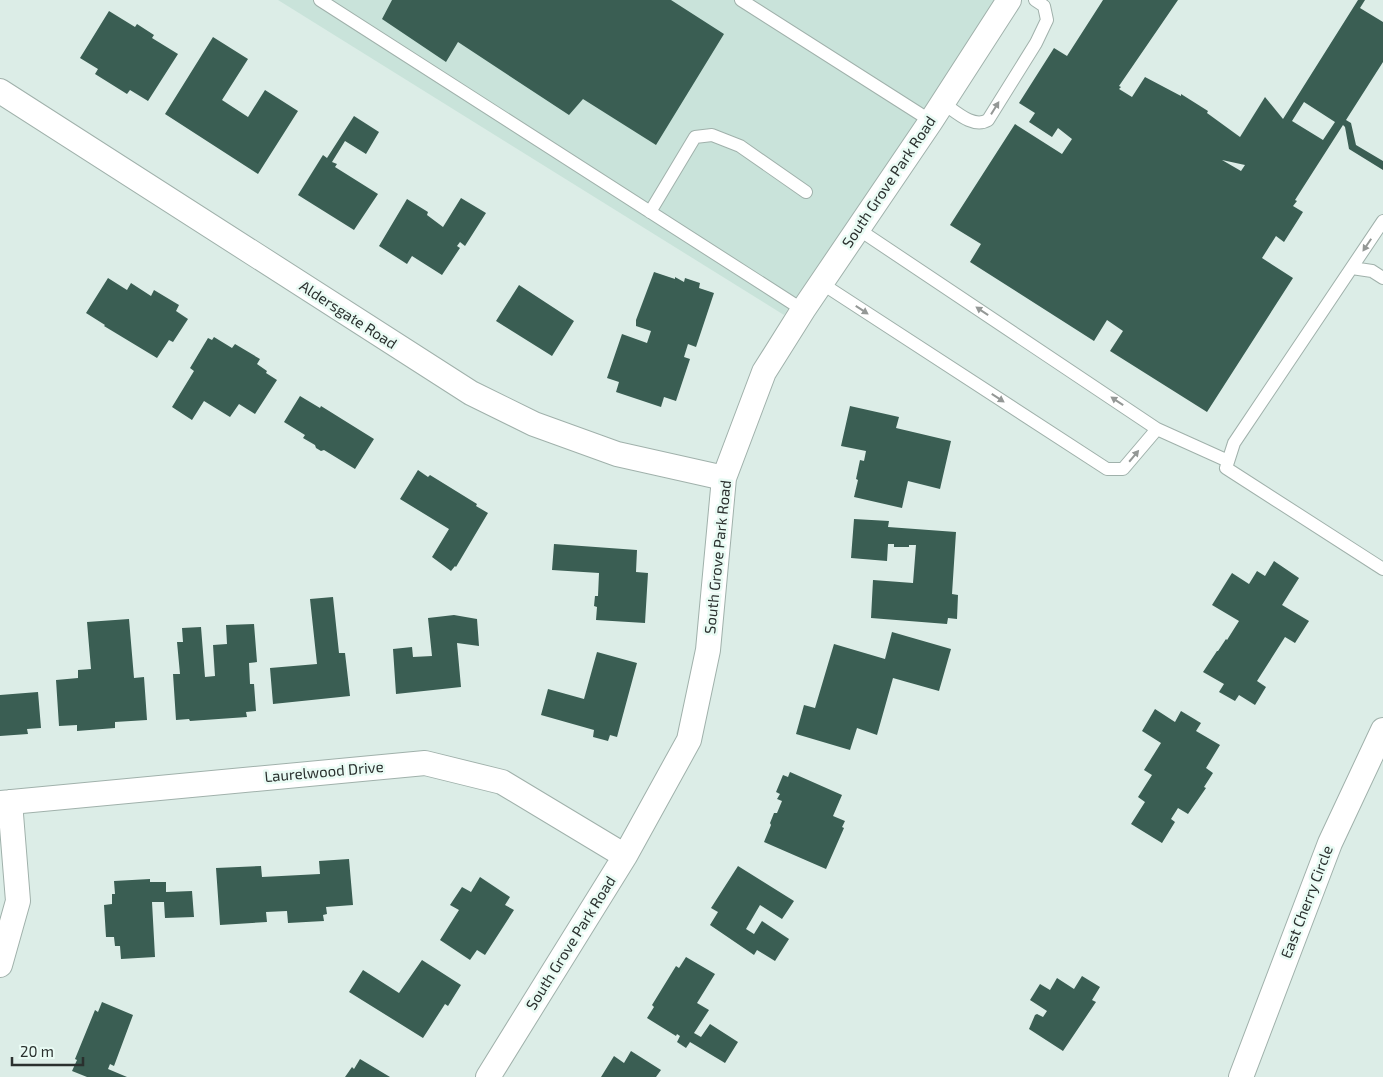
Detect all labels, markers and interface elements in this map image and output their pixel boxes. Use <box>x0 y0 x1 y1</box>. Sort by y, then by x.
one-way arrow <box>991 102 1000 115</box>
street label: South Grove Park Road <box>837 112 939 251</box>
one-way arrow <box>1363 238 1372 252</box>
street label: Aldersgate Road <box>297 276 401 352</box>
one-way arrow <box>855 305 869 314</box>
one-way arrow <box>975 306 988 316</box>
one-way arrow <box>992 393 1005 403</box>
one-way arrow <box>1110 397 1124 406</box>
one-way arrow <box>1128 451 1140 463</box>
street label: South Grove Park Road <box>700 479 734 635</box>
street label: Laurelwood Drive <box>264 757 384 785</box>
street label: East Cherry Circle <box>1276 843 1336 961</box>
street label: South Grove Park Road <box>522 872 619 1013</box>
scale bar <box>12 1034 84 1066</box>
text: 20 m <box>20 1042 54 1060</box>

